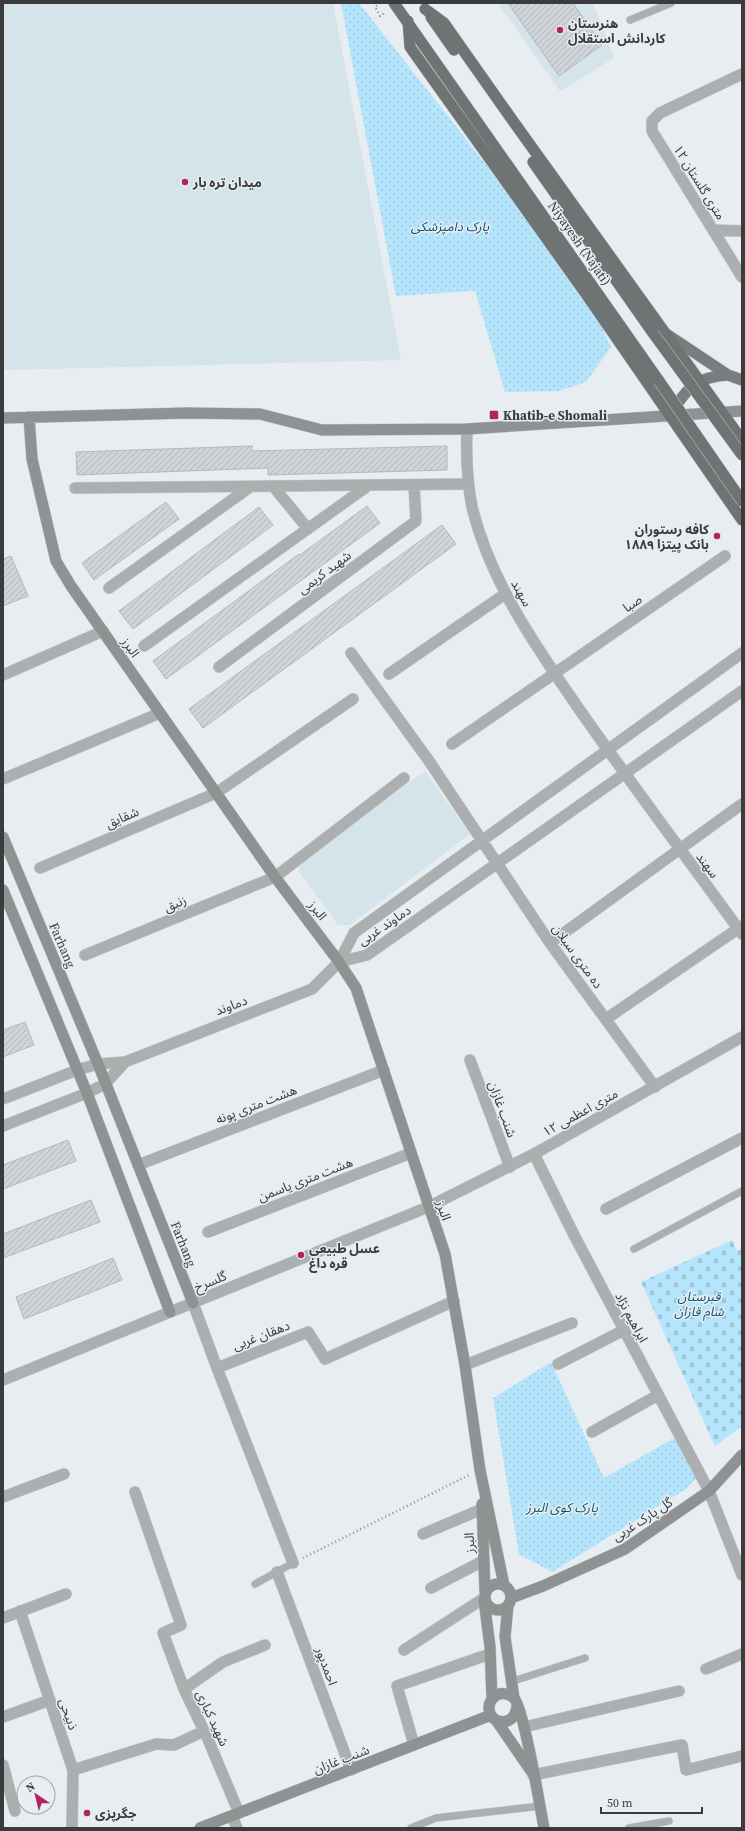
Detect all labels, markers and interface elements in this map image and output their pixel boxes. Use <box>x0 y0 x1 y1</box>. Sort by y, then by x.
place label: هنرستان کاردانش استقلال <box>568 15 666 47</box>
marker: هنرستان کاردانش استقلال <box>555 25 565 35</box>
street label: ۱۲ متری گلستان <box>670 142 730 223</box>
place label: میدان تره بار <box>192 174 262 191</box>
marker: میدان تره بار <box>180 177 190 187</box>
street label: Niyayesh (Najati) <box>544 198 615 289</box>
park label: پارک دامپزشکی <box>411 218 489 235</box>
place label: Khatib-e Shomali <box>503 407 607 424</box>
marker: Khatib-e Shomali <box>488 409 500 421</box>
place label: کافه رستوران بانک پیتزا ۱۸۸۹ <box>625 521 709 553</box>
marker: کافه رستوران بانک پیتزا ۱۸۸۹ <box>712 531 722 541</box>
street label: شهید کریمی <box>294 547 354 598</box>
street label: سهند <box>507 577 536 610</box>
street label: صبا <box>619 591 646 616</box>
street label: البرز <box>117 633 144 661</box>
street label: شقایق <box>103 803 142 832</box>
street label: سهند <box>692 849 723 882</box>
street label: زنبق <box>161 891 189 916</box>
street label: البرز <box>304 896 331 924</box>
street label: دماوند غربی <box>354 901 414 949</box>
street label: Farhang <box>45 920 80 971</box>
street label: ده متری سبلان <box>549 921 607 992</box>
street label: دماوند <box>213 992 250 1019</box>
street label: شنب غازان <box>485 1079 521 1140</box>
street label: هشت متری پونه <box>213 1081 299 1129</box>
street label: ۱۲ متری اعظمی <box>540 1085 621 1140</box>
street label: هشت متری یاسمن <box>255 1154 355 1205</box>
street label: البرز <box>432 1197 455 1223</box>
street label: Farhang <box>167 1219 200 1270</box>
place label: عسل طبیعی قره داغ <box>309 1240 380 1273</box>
marker: عسل طبیعی قره داغ <box>296 1250 306 1260</box>
street label: گلسرخ <box>191 1267 230 1298</box>
park label: قبرستان شام قازان <box>674 1288 724 1322</box>
street label: ابراهیم نژاد <box>609 1289 652 1346</box>
street label: دهقان غربی <box>230 1317 292 1354</box>
street label: گل پارک غربی <box>609 1493 677 1546</box>
park label: پارک کوی البرز <box>525 1499 598 1516</box>
street label: البرز <box>461 1532 478 1555</box>
street label: احمدپور <box>310 1644 341 1688</box>
street label: شهید کباری <box>192 1688 233 1749</box>
street label: ذبیحی <box>55 1696 82 1732</box>
street label: شنب غازان <box>311 1741 372 1778</box>
north arrow <box>16 1775 56 1815</box>
text: N <box>23 1779 38 1796</box>
scale bar <box>601 1789 702 1815</box>
text: 50 m <box>607 1795 633 1811</box>
place label: جگرپزی <box>95 1805 136 1822</box>
marker: جگرپزی <box>82 1808 92 1818</box>

